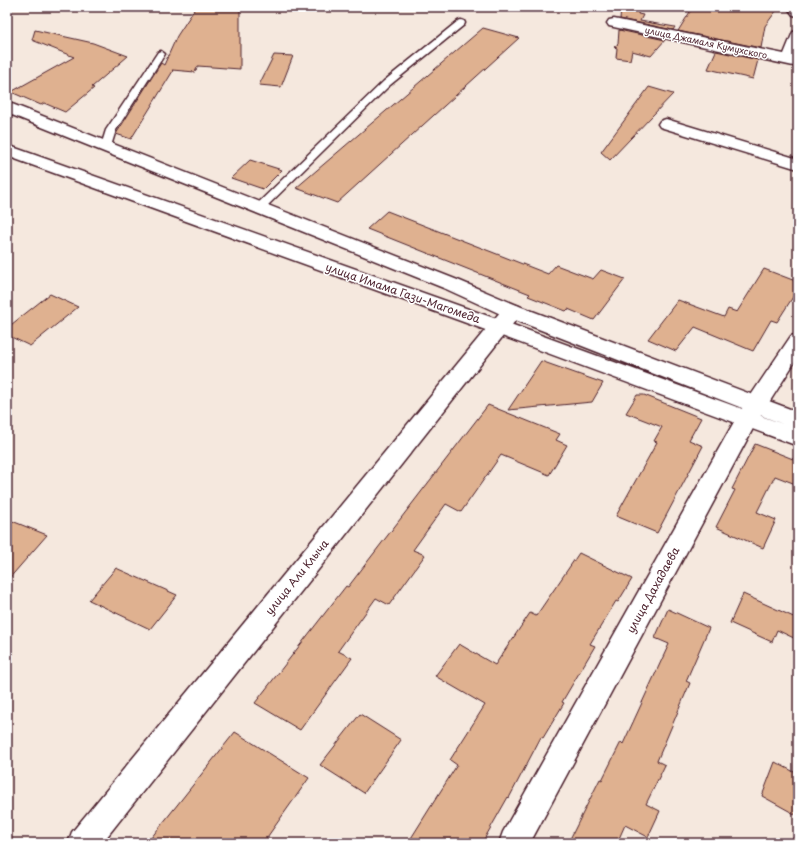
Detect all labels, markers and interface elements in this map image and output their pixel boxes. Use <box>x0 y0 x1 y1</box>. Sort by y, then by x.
street label: улица Джамаля Кумухского <box>644 22 769 62</box>
street label: улица Имама Гази-Магомеда <box>324 258 483 327</box>
street label: улица Али Клыча <box>261 535 333 618</box>
street label: улица Дахадаева <box>622 543 683 636</box>

